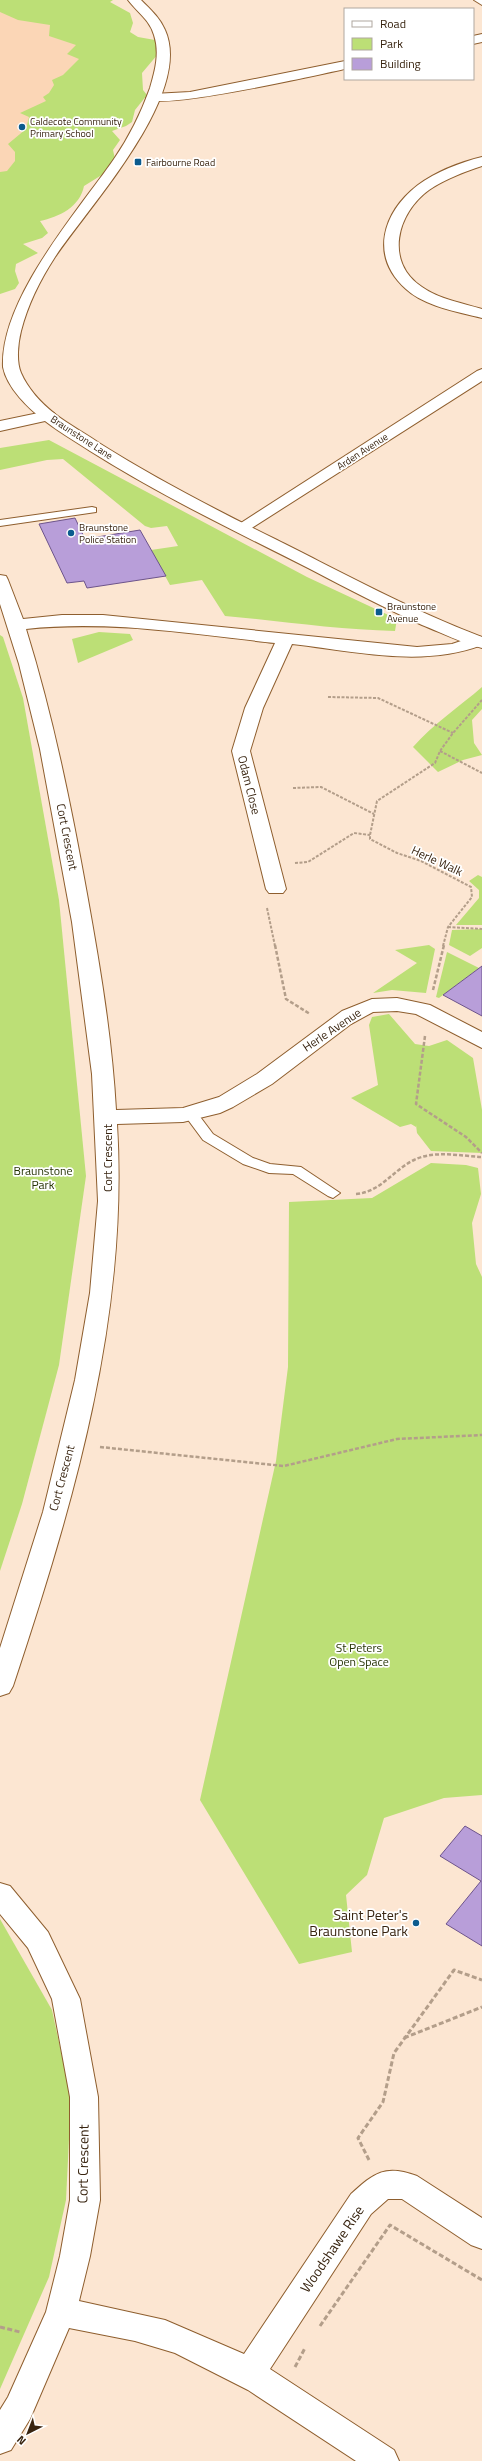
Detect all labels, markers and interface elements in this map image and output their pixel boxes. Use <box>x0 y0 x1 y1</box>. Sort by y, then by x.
legend <box>344 8 474 80</box>
text: Road <box>380 14 406 33</box>
text: Park <box>380 34 403 53</box>
text: Building <box>380 54 421 73</box>
place label: Caldecote Community Primary School <box>30 114 122 141</box>
marker: Caldecote Community Primary School <box>17 122 27 132</box>
place label: Fairbourne Road <box>146 155 215 170</box>
marker: Fairbourne Road <box>133 157 143 167</box>
street label: Braunstone Lane <box>48 412 116 463</box>
street label: Arden Avenue <box>334 429 391 474</box>
place label: Braunstone Police Station <box>79 520 136 547</box>
marker: Braunstone Police Station <box>66 528 76 538</box>
place label: Braunstone Avenue <box>387 599 436 626</box>
marker: Braunstone Avenue <box>374 607 384 617</box>
street label: Odam Close <box>233 753 266 816</box>
street label: Cort Crescent <box>52 802 83 873</box>
street label: Herle Walk <box>408 840 466 881</box>
street label: Herle Avenue <box>299 1003 365 1056</box>
street label: Cort Crescent <box>98 1123 117 1192</box>
park label: Braunstone Park <box>13 1161 73 1194</box>
street label: Cort Crescent <box>44 1442 80 1513</box>
park label: St Peters Open Space <box>329 1638 389 1671</box>
place label: Saint Peter's Braunstone Park <box>309 1904 408 1941</box>
marker: Saint Peter's Braunstone Park <box>411 1918 421 1928</box>
street label: Cort Crescent <box>71 2124 94 2204</box>
street label: Woodshawe Rise <box>295 2201 369 2297</box>
north arrow <box>8 2413 48 2453</box>
text: N <box>13 2432 29 2449</box>

